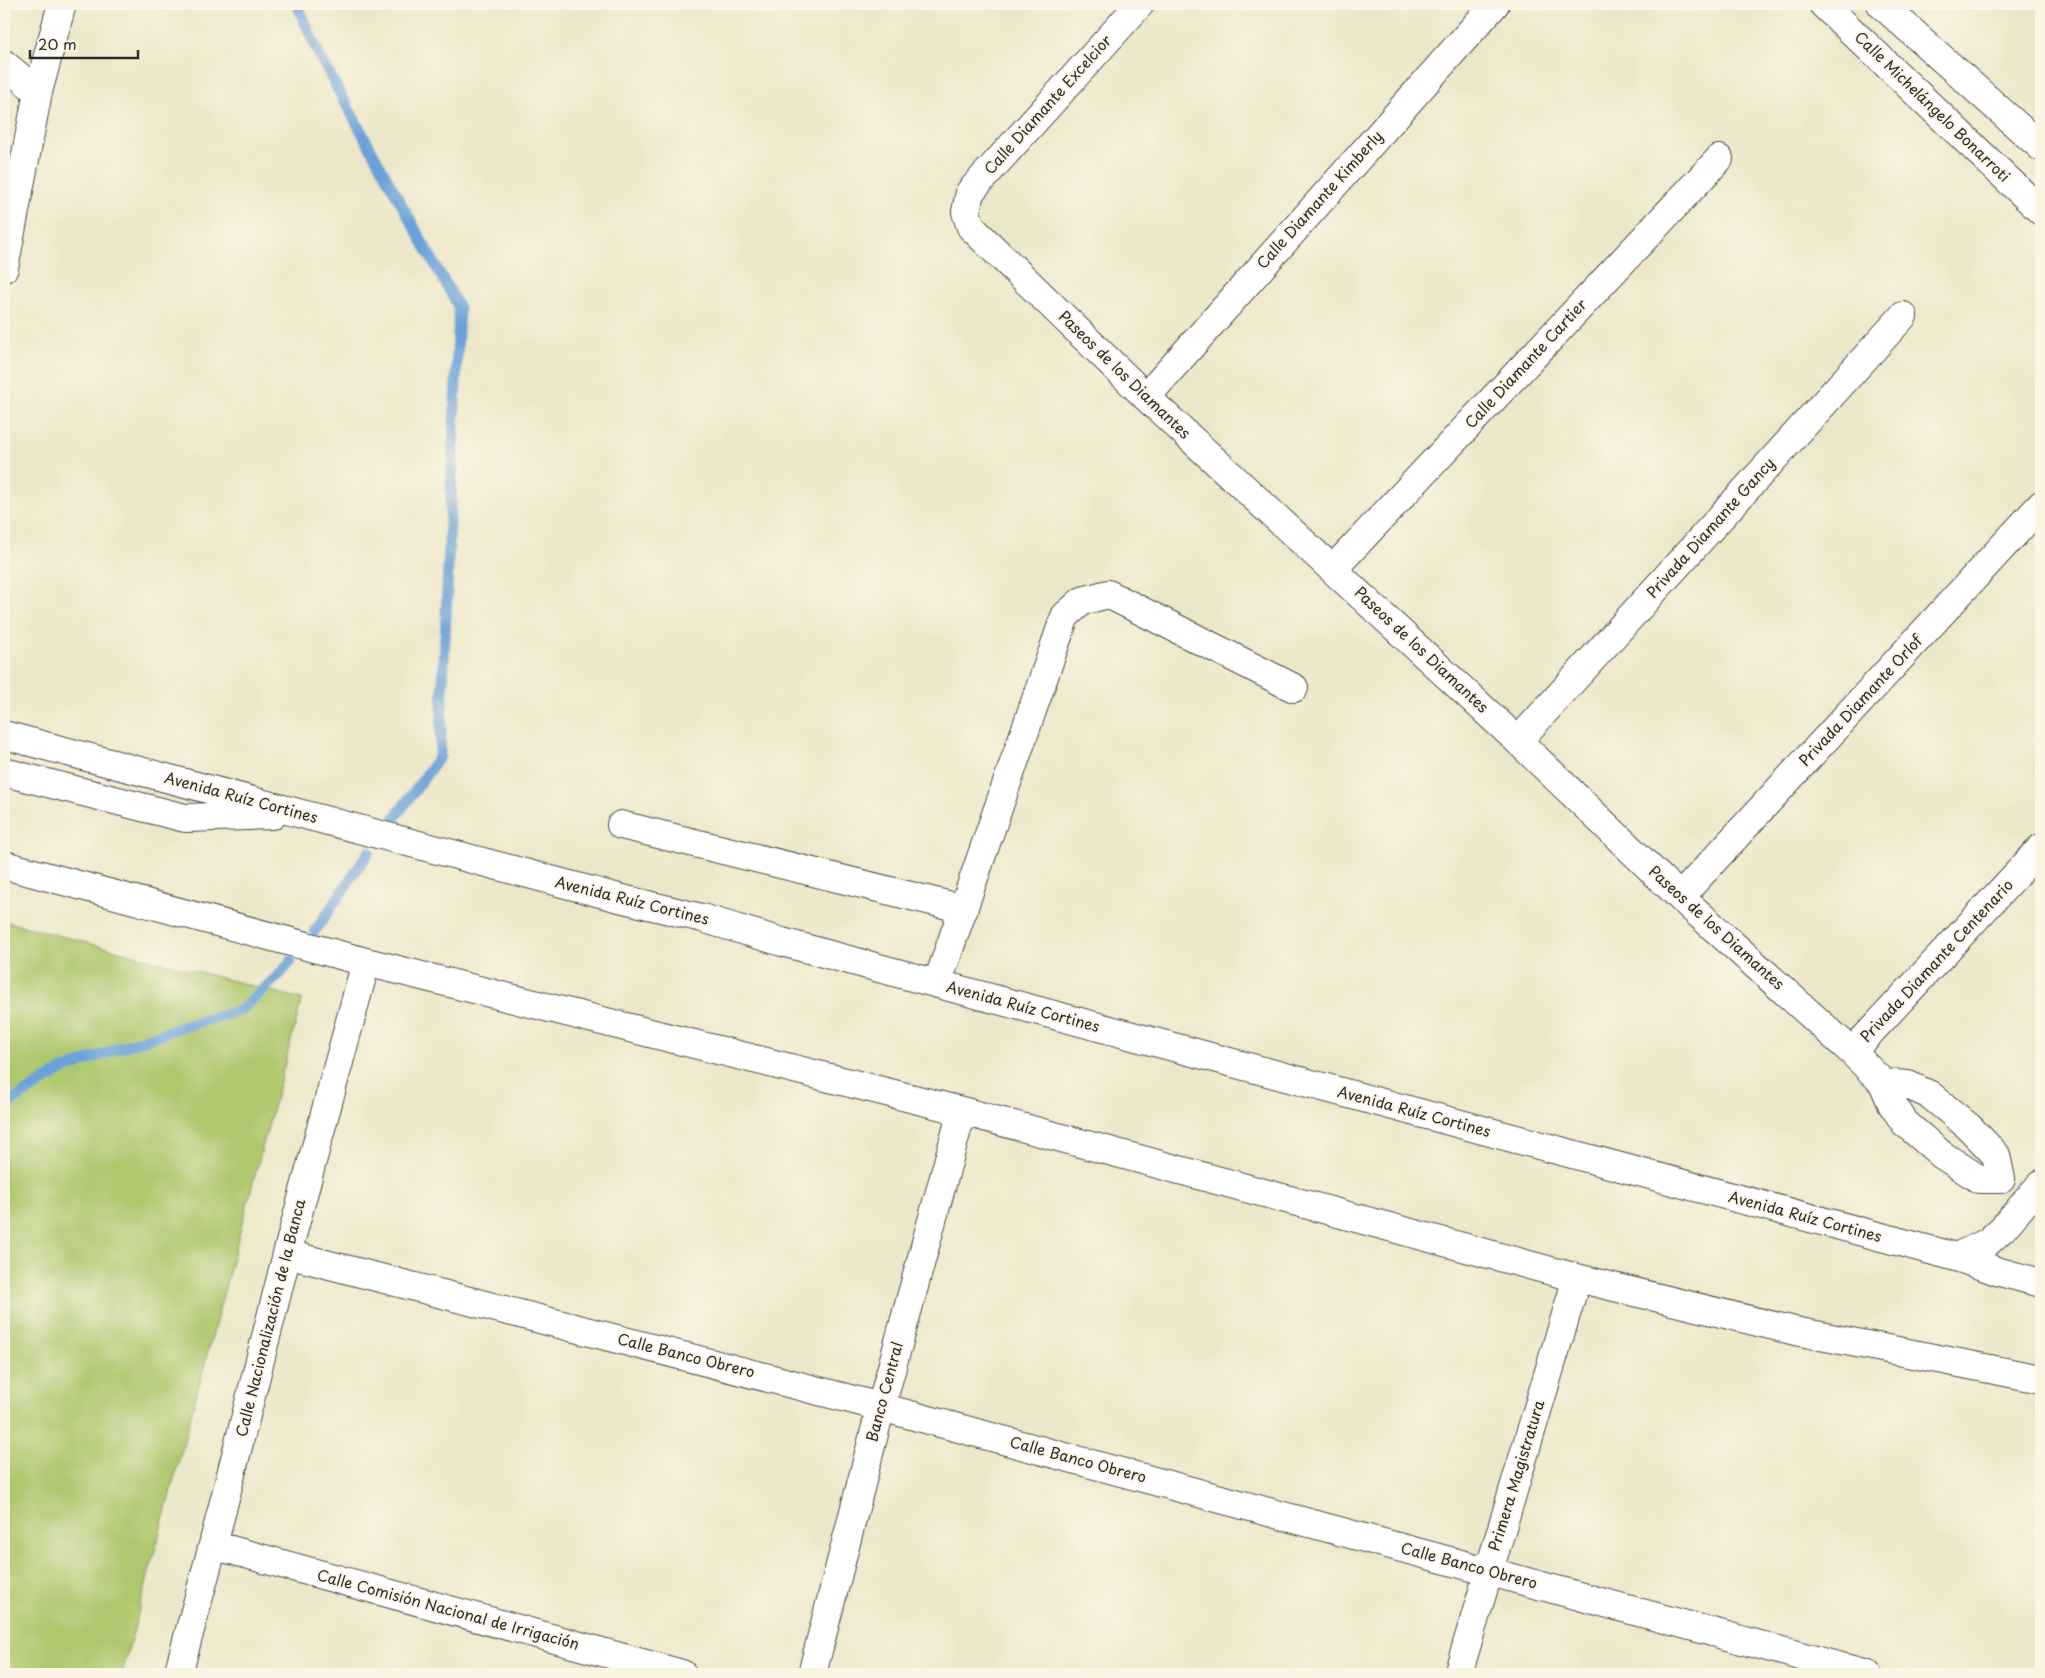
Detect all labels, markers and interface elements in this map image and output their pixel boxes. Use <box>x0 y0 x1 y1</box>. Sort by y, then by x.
street label: Calle Michelángelo Bonarroti <box>1850 25 2016 187</box>
scale bar <box>30 28 138 60</box>
street label: Calle Diamante Excelcior <box>978 29 1116 179</box>
text: 20 m <box>38 32 77 55</box>
street label: Calle Diamante Kimberly <box>1250 125 1387 273</box>
street label: Calle Diamante Cartier <box>1459 293 1591 433</box>
street label: Paseos de los Diamantes <box>1054 304 1196 443</box>
street label: Privada Diamante Gancy <box>1640 451 1779 602</box>
street label: Paseos de los Diamantes <box>1350 580 1494 717</box>
street label: Privada Diamante Orlof <box>1793 628 1928 771</box>
street label: Avenida Ruíz Cortines <box>162 765 321 828</box>
street label: Paseos de los Diamantes <box>1644 859 1790 994</box>
street label: Avenida Ruíz Cortines <box>553 869 712 930</box>
street label: Privada Diamante Centenario <box>1854 873 2018 1047</box>
street label: Avenida Ruíz Cortines <box>944 974 1103 1037</box>
street label: Avenida Ruíz Cortines <box>1335 1079 1494 1142</box>
street label: Avenida Ruíz Cortines <box>1726 1184 1885 1247</box>
street label: Calle Nacionalización de la Banca <box>229 1196 310 1439</box>
street label: Calle Banco Obrero <box>615 1326 757 1383</box>
street label: Banco Central <box>859 1339 908 1444</box>
street label: Primera Magistratura <box>1482 1396 1550 1554</box>
street label: Calle Banco Obrero <box>1008 1429 1149 1488</box>
street label: Calle Banco Obrero <box>1399 1535 1540 1594</box>
street label: Calle Comisión Nacional de Irrigación <box>315 1562 582 1655</box>

